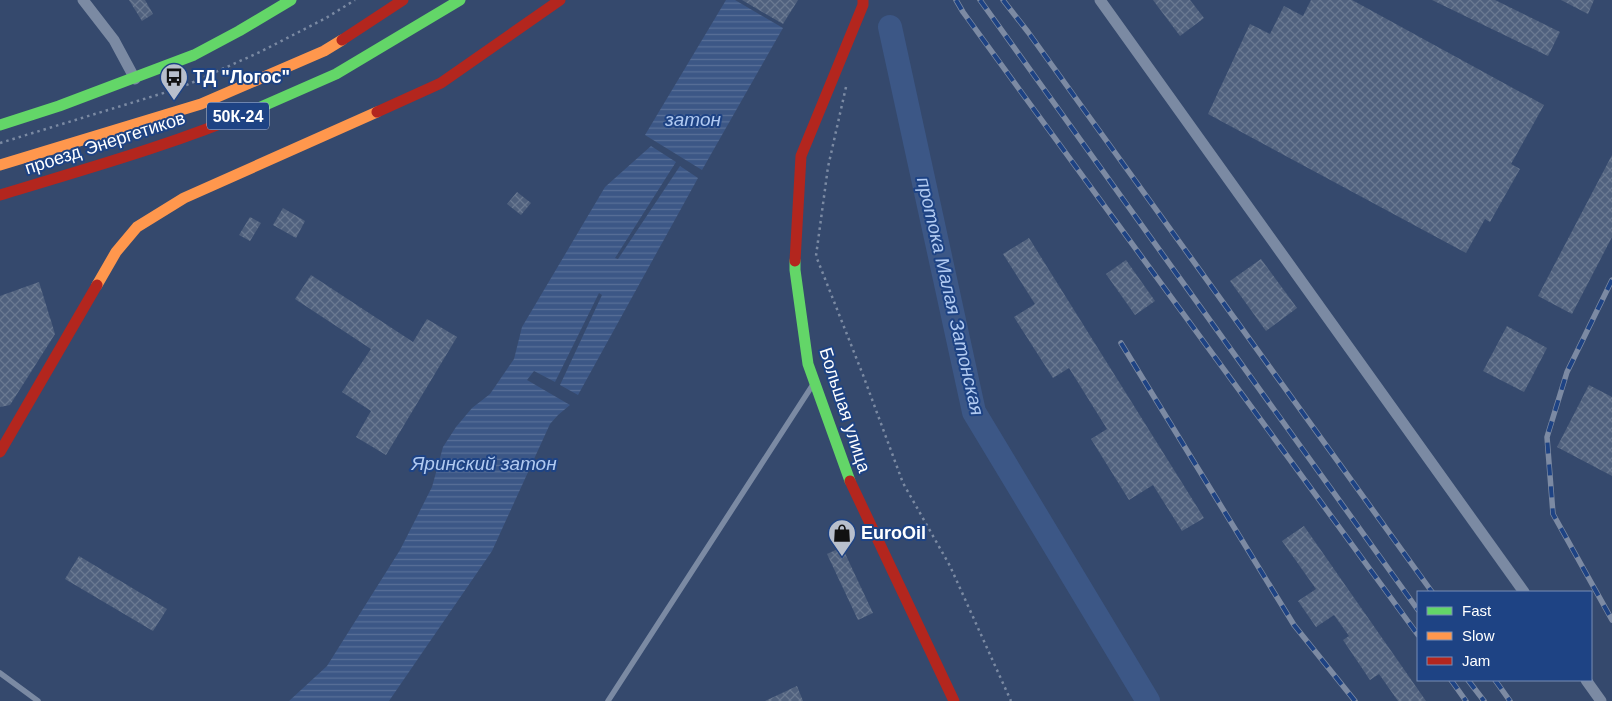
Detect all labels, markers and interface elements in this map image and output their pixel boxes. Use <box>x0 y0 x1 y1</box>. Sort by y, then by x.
bus stop icon: ТД "Логос" <box>159 62 189 101</box>
place label: ТД "Логос" <box>193 67 290 87</box>
road number: 50К-24 <box>207 102 269 130</box>
street label: проезд Энергетиков <box>22 108 188 178</box>
water label: затон <box>664 109 721 130</box>
water label: протока Малая Затонская <box>913 175 988 417</box>
street label: Большая улица <box>815 345 875 476</box>
water label: Яринский затон <box>410 453 557 474</box>
shop icon: EuroOil <box>827 518 857 557</box>
place label: EuroOil <box>861 523 926 543</box>
legend <box>1417 591 1592 681</box>
text: Fast <box>1462 602 1492 619</box>
text: Slow <box>1462 627 1495 644</box>
text: Jam <box>1462 652 1490 669</box>

